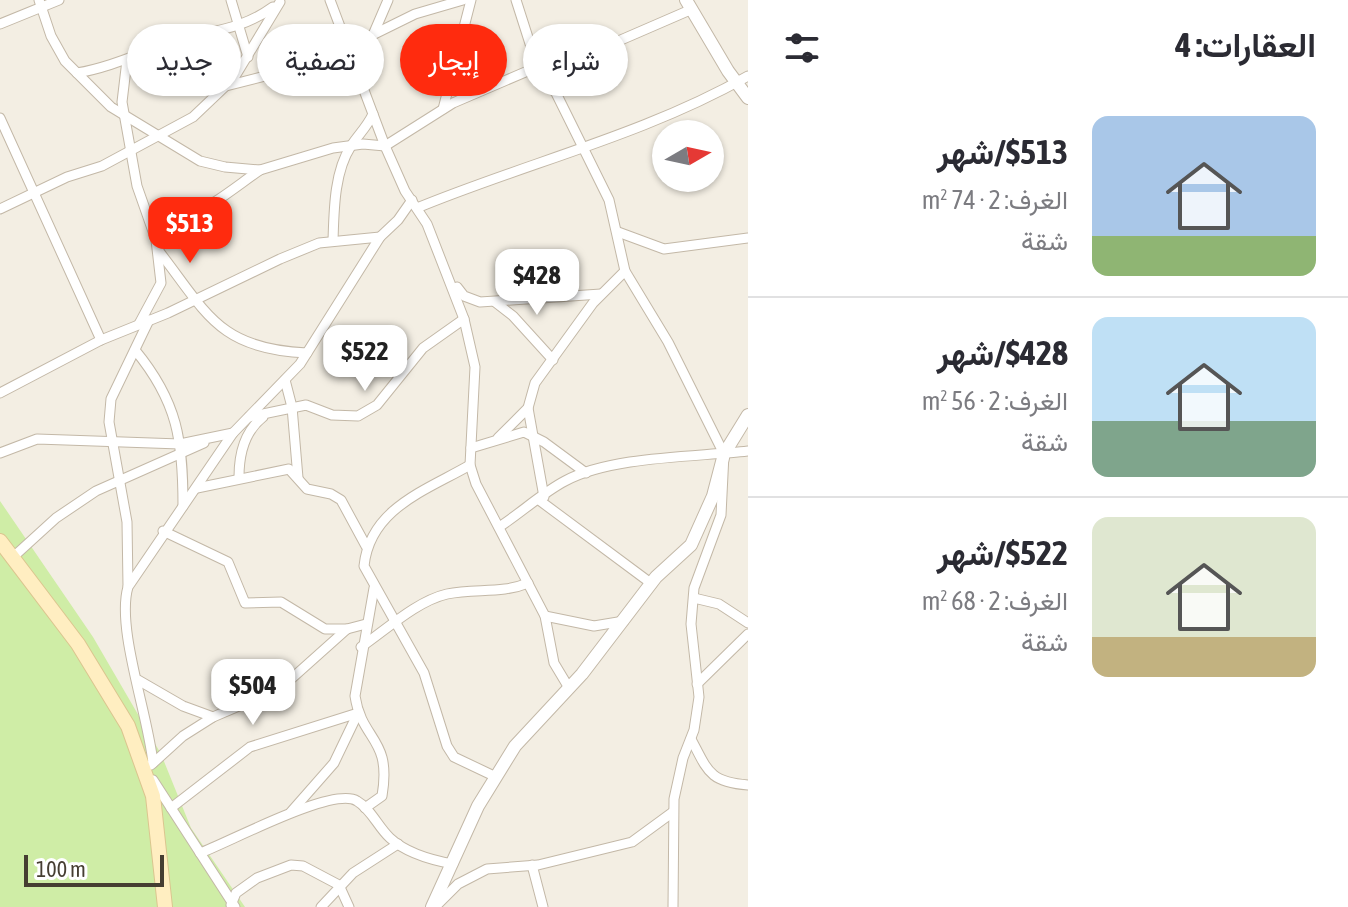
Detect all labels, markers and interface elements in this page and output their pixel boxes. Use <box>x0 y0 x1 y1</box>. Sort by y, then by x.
chip: جديد <box>127 24 241 96</box>
chip: تصفية <box>257 24 384 96</box>
chip: إيجار <box>400 24 507 96</box>
chip: شراء <box>523 24 628 96</box>
text: العقارات: 4 <box>1175 25 1316 64</box>
icon: filters <box>780 26 824 70</box>
north arrow <box>652 120 724 192</box>
map controls <box>652 120 724 192</box>
text: $513/شهر <box>937 132 1068 171</box>
icon: home <box>1156 148 1252 244</box>
text: الغرف: 2 · 74 m² <box>922 185 1068 215</box>
pin: $513 <box>143 197 237 265</box>
text: $513 <box>166 208 214 238</box>
text: شقة <box>1021 226 1068 256</box>
pin: $428 <box>490 249 584 317</box>
text: $428 <box>513 260 561 290</box>
pin: $522 <box>318 325 412 393</box>
text: $428/شهر <box>937 333 1068 372</box>
text: $522 <box>341 336 389 366</box>
icon: home <box>1156 349 1252 445</box>
text: الغرف: 2 · 56 m² <box>922 386 1068 416</box>
text: شقة <box>1021 427 1068 457</box>
text: $522/شهر <box>937 533 1068 572</box>
icon: home <box>1156 549 1252 645</box>
text: الغرف: 2 · 68 m² <box>922 586 1068 616</box>
text: شقة <box>1021 627 1068 657</box>
pin: $504 <box>206 659 300 727</box>
text: $504 <box>229 670 277 700</box>
scale bar <box>24 851 164 887</box>
text: 100 m <box>36 856 86 882</box>

